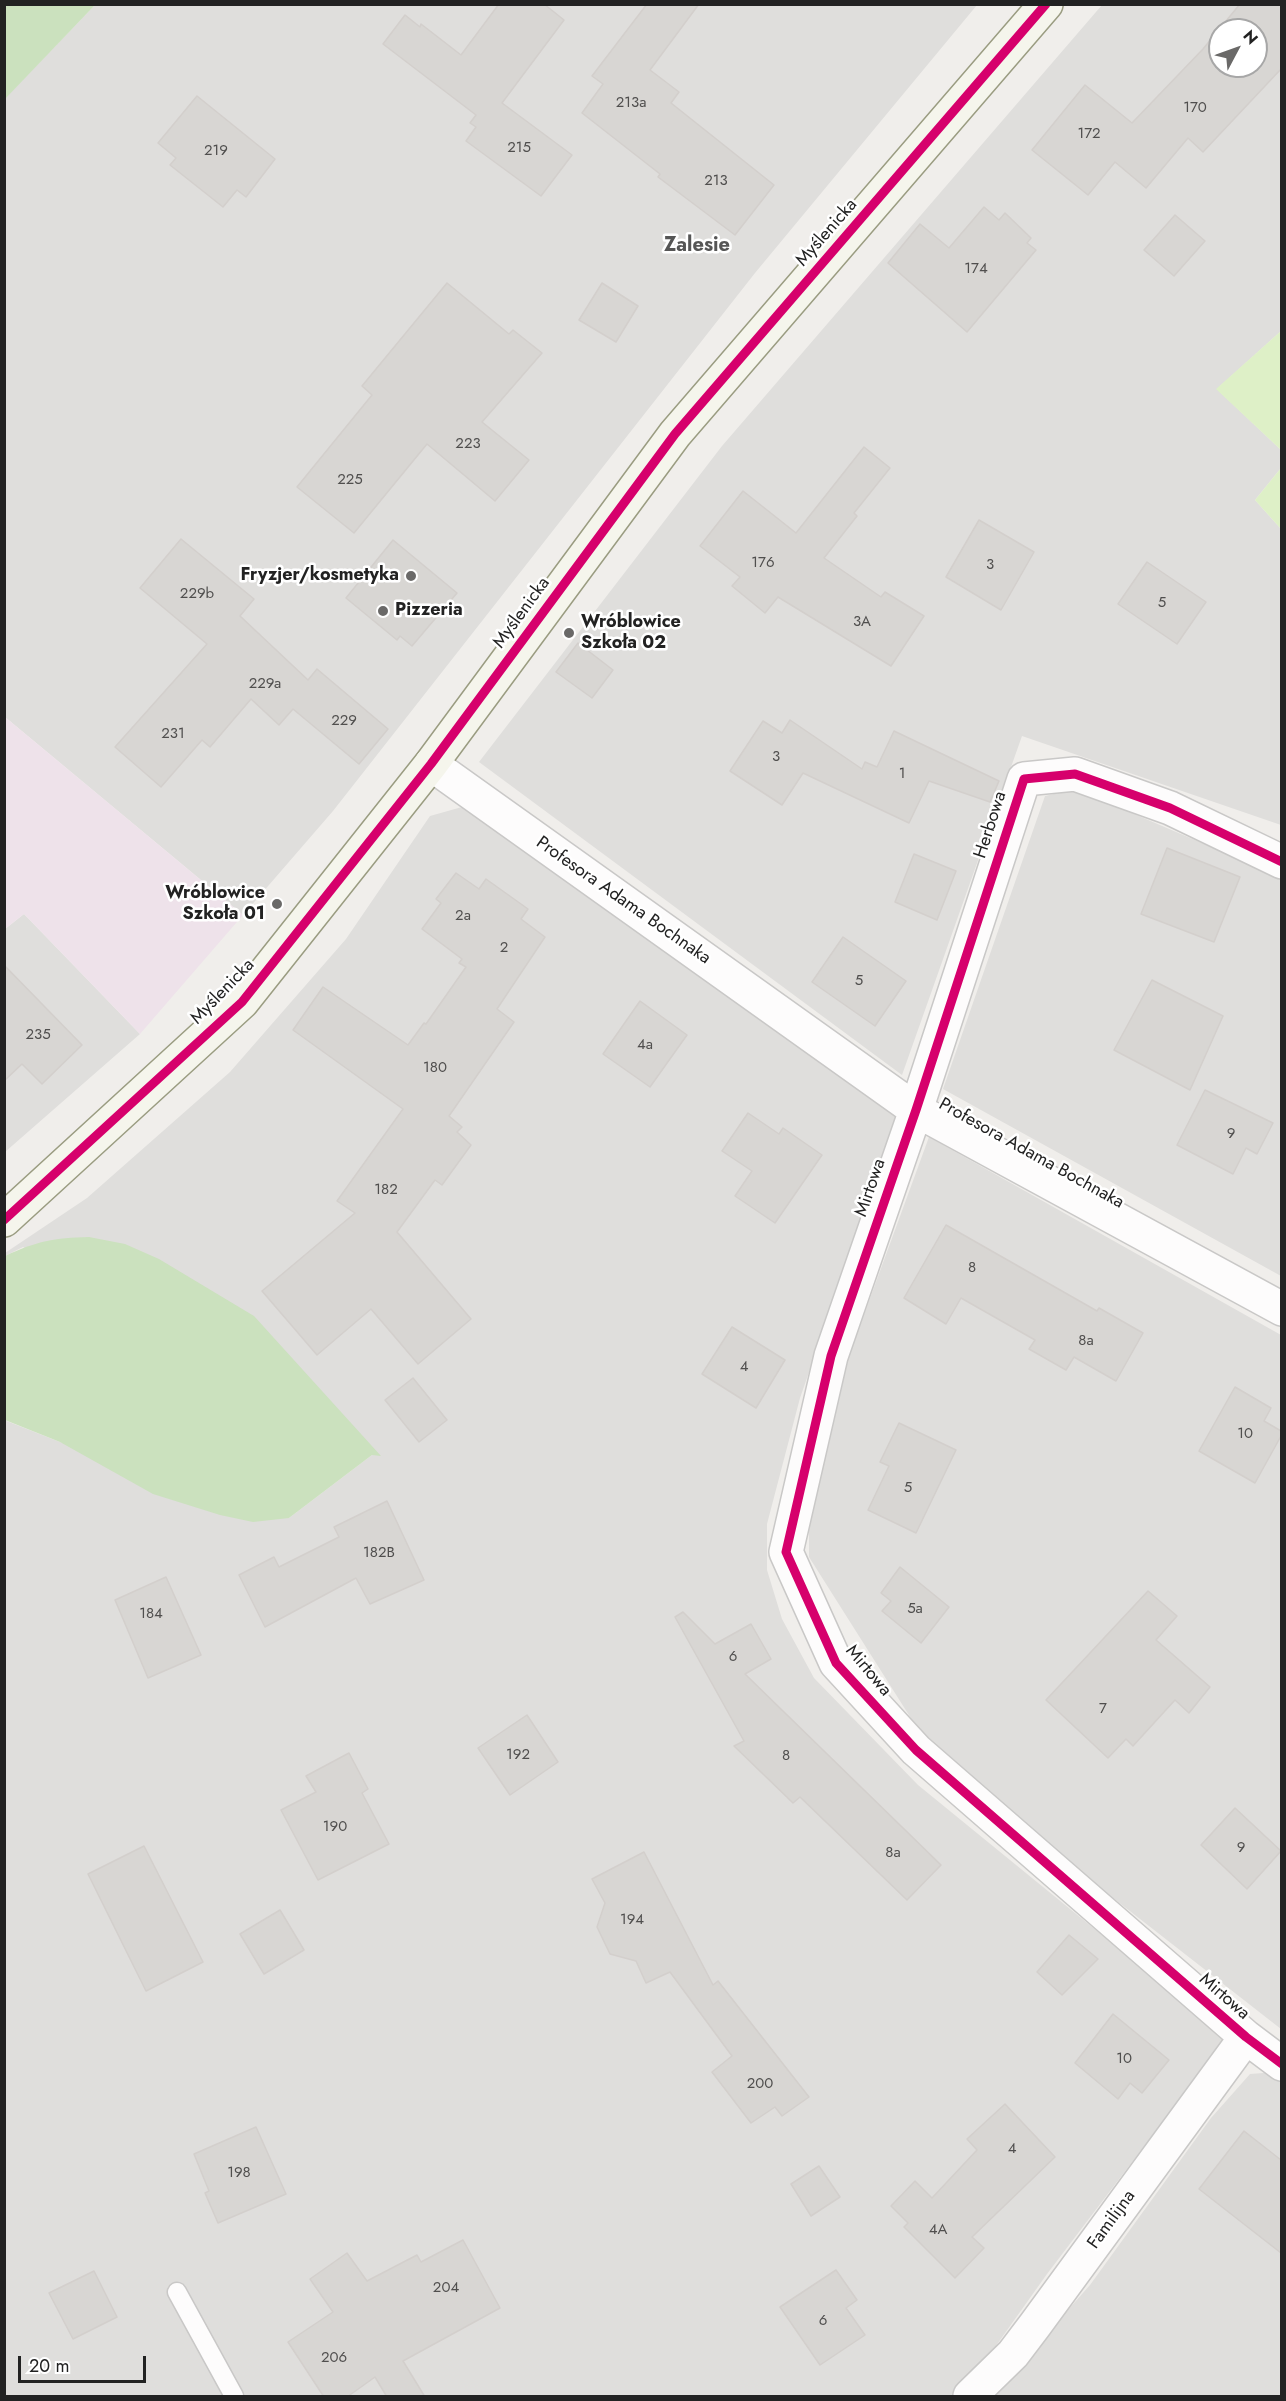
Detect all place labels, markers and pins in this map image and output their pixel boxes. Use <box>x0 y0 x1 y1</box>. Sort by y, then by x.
place label: Fryzjer/kosmetyka <box>240 565 399 587</box>
marker: Fryzjer/kosmetyka <box>404 569 418 583</box>
place label: Pizzeria <box>395 600 463 622</box>
marker: Pizzeria <box>376 604 390 618</box>
place label: Wróblowice Szkoła 02 <box>581 612 681 654</box>
marker: Wróblowice Szkoła 02 <box>562 626 576 640</box>
place label: Wróblowice Szkoła 01 <box>165 883 265 926</box>
marker: Wróblowice Szkoła 01 <box>270 897 284 911</box>

